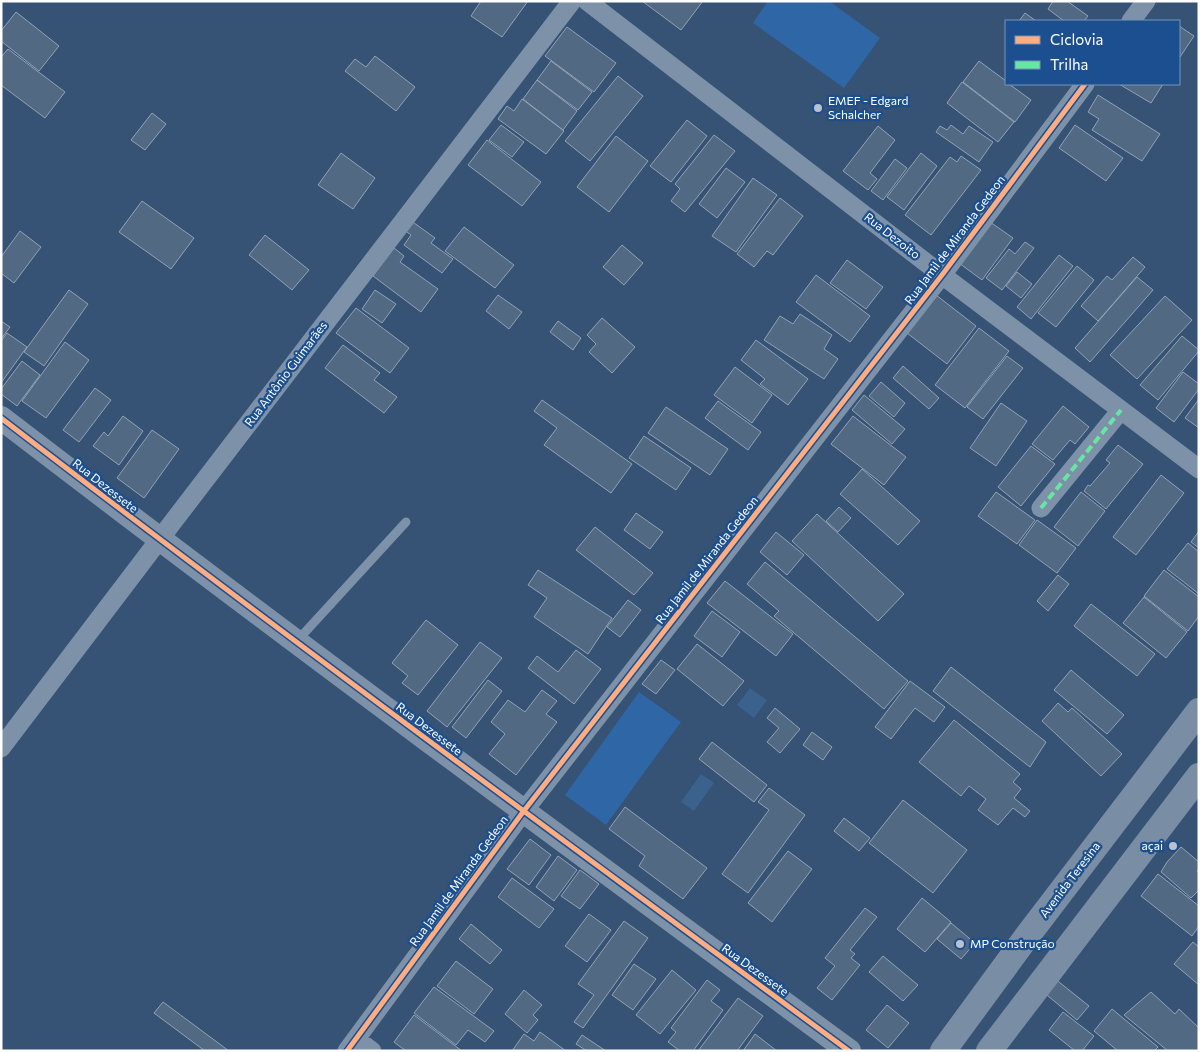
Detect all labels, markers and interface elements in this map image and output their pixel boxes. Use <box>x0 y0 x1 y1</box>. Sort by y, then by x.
legend <box>1005 20 1180 85</box>
text: Ciclovia <box>1050 30 1103 48</box>
text: Trilha <box>1050 55 1088 73</box>
place label: EMEF - Edgard Schalcher <box>828 93 909 121</box>
marker: EMEF - Edgard Schalcher <box>812 102 824 114</box>
street label: Rua Jamil de Miranda Gedeon <box>901 172 1008 307</box>
street label: Rua Dezoito <box>862 209 923 261</box>
street label: Rua Antônio Guimarães <box>241 318 329 429</box>
street label: Rua Dezessete <box>70 455 141 515</box>
street label: Rua Jamil de Miranda Gedeon <box>652 493 761 626</box>
street label: Rua Dezessete <box>394 699 465 758</box>
street label: Rua Jamil de Miranda Gedeon <box>406 812 511 949</box>
place label: açai <box>1141 838 1163 852</box>
street label: Avenida Teresina <box>1036 839 1102 920</box>
marker: açai <box>1167 840 1179 852</box>
place label: MP Construção <box>970 936 1055 950</box>
marker: MP Construção <box>954 938 966 950</box>
street label: Rua Dezessete <box>720 940 792 998</box>

